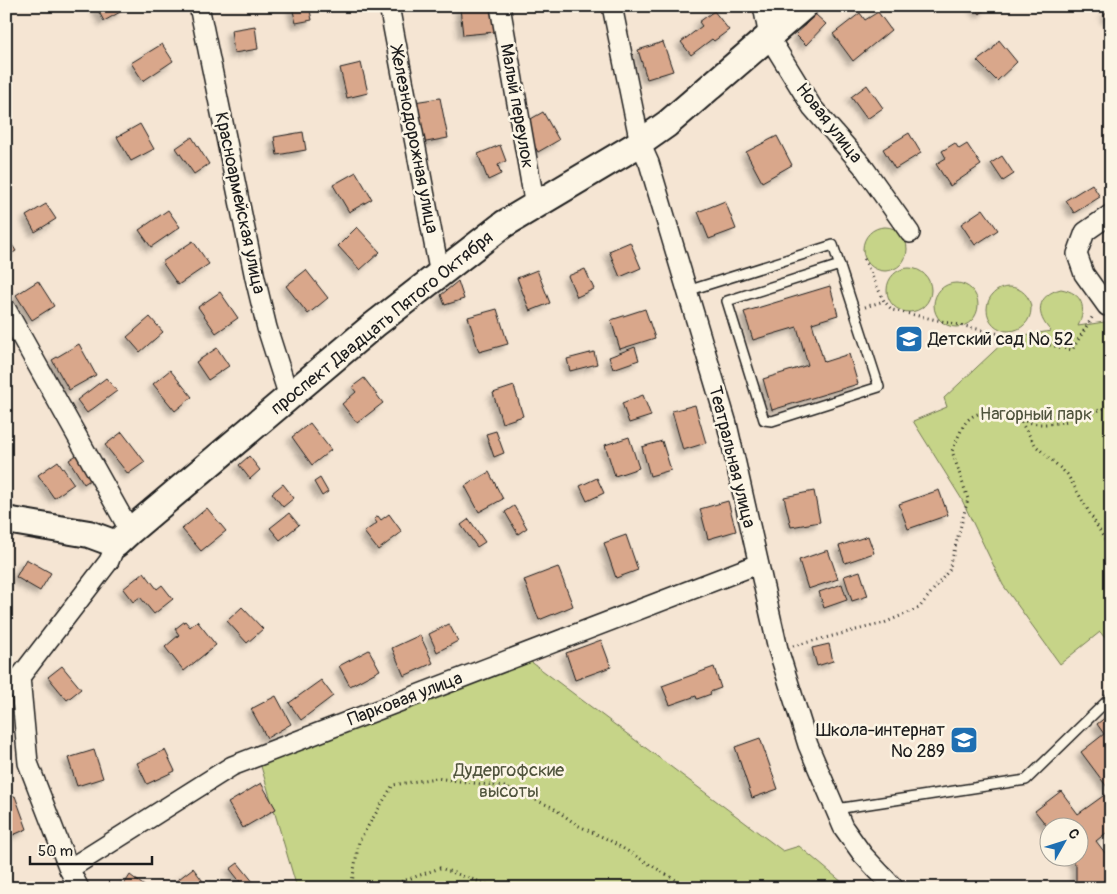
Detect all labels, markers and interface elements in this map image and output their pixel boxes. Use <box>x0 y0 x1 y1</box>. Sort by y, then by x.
street label: Железнодорожная улица <box>384 42 443 235</box>
street label: Малый переулок <box>495 42 539 170</box>
street label: Новая улица <box>791 78 867 168</box>
street label: Красноармейская улица <box>209 110 271 296</box>
street label: проспект Двадцать Пятого Октября <box>266 226 498 420</box>
school or university icon: Детский сад № 52 <box>894 324 924 354</box>
place label: Детский сад № 52 <box>927 328 1073 351</box>
street label: Театральная улица <box>703 384 761 530</box>
park label: Нагорный парк <box>980 403 1092 426</box>
street label: Парковая улица <box>344 667 466 731</box>
place label: Школа-интернат № 289 <box>816 719 945 763</box>
school or university icon: Школа-интернат № 289 <box>949 725 979 755</box>
park label: Дудергофские высоты <box>453 759 564 803</box>
north arrow <box>1040 816 1090 866</box>
text: С <box>1064 825 1083 843</box>
scale bar <box>30 834 152 866</box>
text: 50 m <box>38 842 73 861</box>

